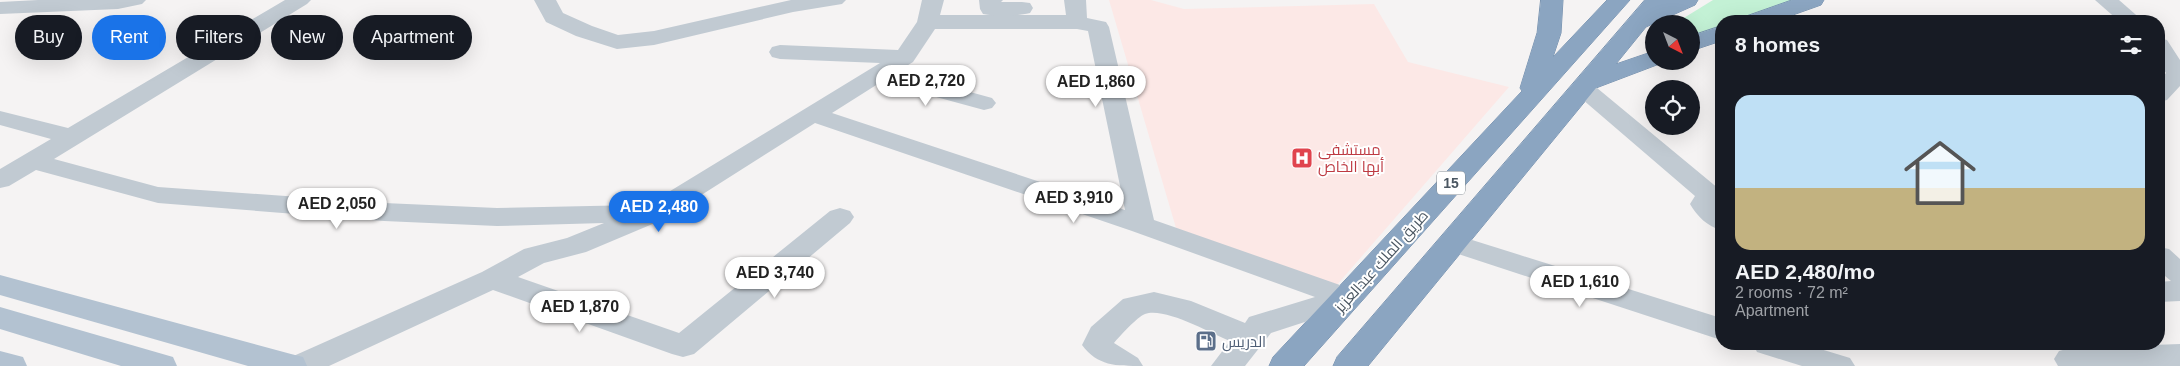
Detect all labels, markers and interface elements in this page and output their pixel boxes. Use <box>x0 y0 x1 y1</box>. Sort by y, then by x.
chip: Buy <box>15 15 82 60</box>
chip: Rent <box>92 15 166 60</box>
chip: Filters <box>176 15 261 60</box>
chip: New <box>271 15 343 60</box>
chip: Apartment <box>353 15 472 60</box>
north arrow <box>1645 15 1700 70</box>
map controls <box>1645 15 1700 135</box>
icon: filters <box>2117 31 2145 59</box>
text: 8 homes <box>1735 33 1820 56</box>
pin: AED 2,720 <box>869 64 983 107</box>
pin: AED 1,860 <box>1039 66 1153 108</box>
text: AED 2,720 <box>887 72 965 89</box>
text: AED 1,860 <box>1057 73 1135 90</box>
button: locate <box>1645 80 1700 135</box>
icon: home <box>1895 128 1985 218</box>
place label: مستشفى أبها الخاص <box>1318 141 1384 177</box>
hospital icon: مستشفى أبها الخاص <box>1290 146 1314 170</box>
road number: 15 <box>1437 172 1465 194</box>
pin: AED 3,910 <box>1017 182 1131 224</box>
pin: AED 2,050 <box>280 188 394 230</box>
text: AED 3,910 <box>1035 189 1113 206</box>
pin: AED 2,480 <box>602 190 716 233</box>
text: AED 2,050 <box>298 195 376 212</box>
text: AED 2,480 <box>620 198 698 215</box>
street label: طريق الملك عبدالعزيز <box>1330 207 1433 317</box>
pin: AED 3,740 <box>718 256 832 299</box>
text: AED 2,480/mo <box>1735 260 1875 283</box>
text: AED 3,740 <box>736 264 814 281</box>
pin: AED 1,610 <box>1523 266 1637 308</box>
text: AED 1,610 <box>1541 273 1619 290</box>
text: 2 rooms · 72 m² <box>1735 284 1848 301</box>
pin: AED 1,870 <box>523 290 637 333</box>
text: AED 1,870 <box>541 298 619 315</box>
text: Apartment <box>1735 302 1809 319</box>
fuel station icon: الدريس <box>1194 329 1218 353</box>
place label: الدريس <box>1222 333 1266 352</box>

